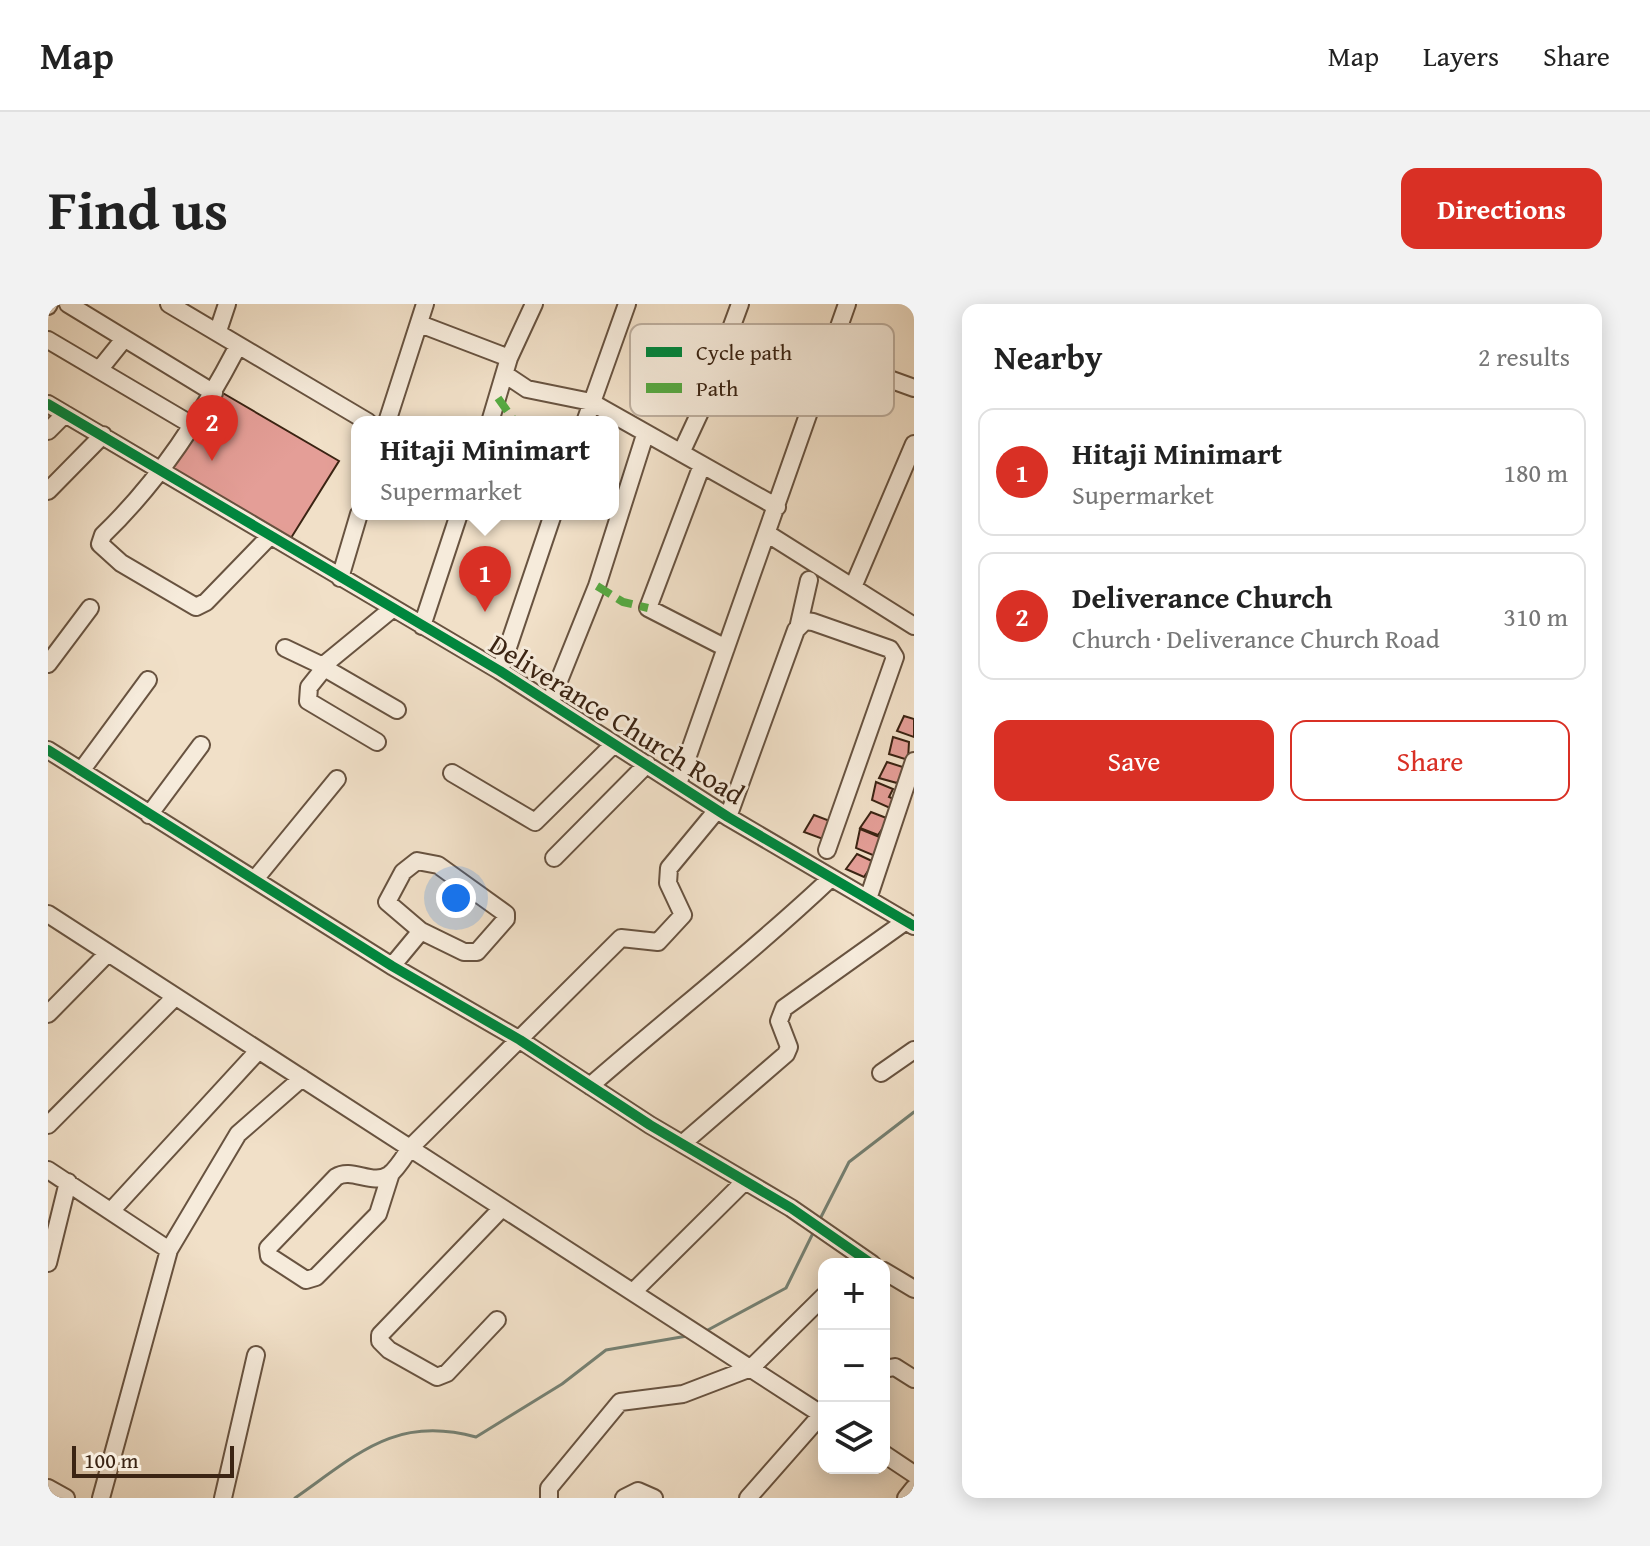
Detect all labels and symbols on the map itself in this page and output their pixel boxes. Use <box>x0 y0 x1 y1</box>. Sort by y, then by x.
legend <box>630 324 894 416</box>
text: Cycle path <box>696 336 793 368</box>
text: Path <box>696 372 739 404</box>
pin: 2 <box>186 395 238 461</box>
pin: 1 <box>459 546 511 612</box>
street label: Deliverance Church Road <box>482 623 753 814</box>
your location <box>436 878 476 918</box>
scale bar <box>72 1442 234 1478</box>

